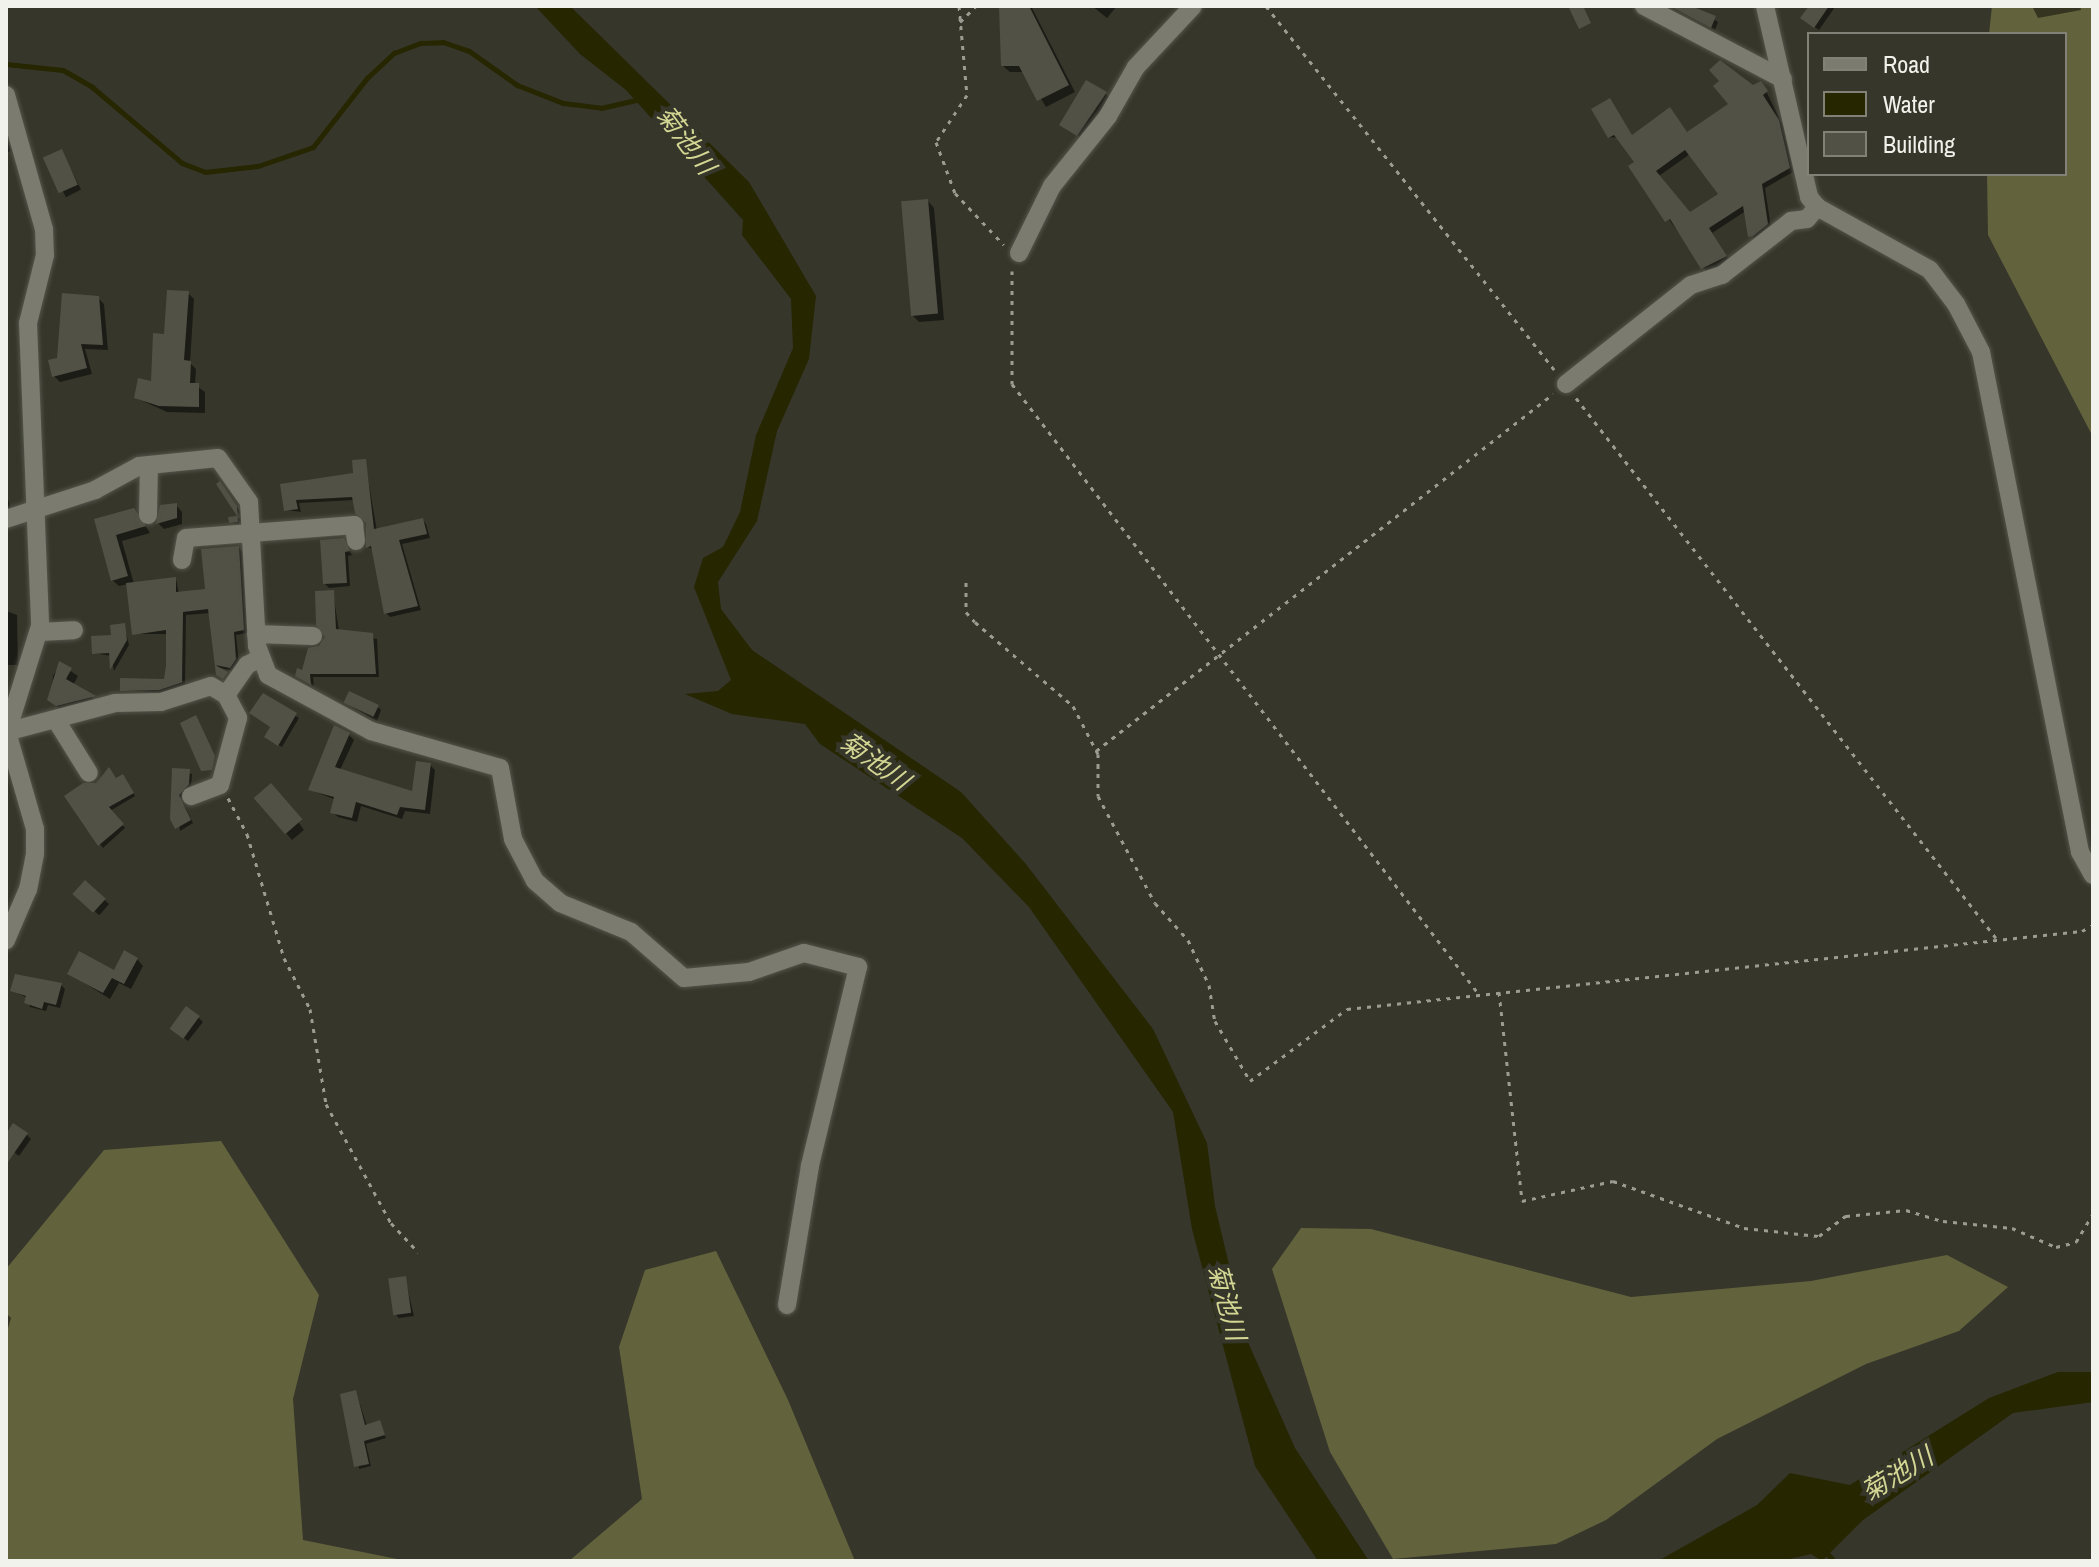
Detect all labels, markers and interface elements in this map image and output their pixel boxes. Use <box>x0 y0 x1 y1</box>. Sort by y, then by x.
legend <box>1807 32 2067 176</box>
text: Road <box>1883 48 1930 80</box>
text: Water <box>1883 88 1935 120</box>
water label: 菊池川 <box>650 99 722 181</box>
text: Building <box>1883 128 1955 160</box>
water label: 菊池川 <box>834 725 916 797</box>
water label: 菊池川 <box>1202 1260 1252 1344</box>
water label: 菊池川 <box>1856 1441 1938 1507</box>

